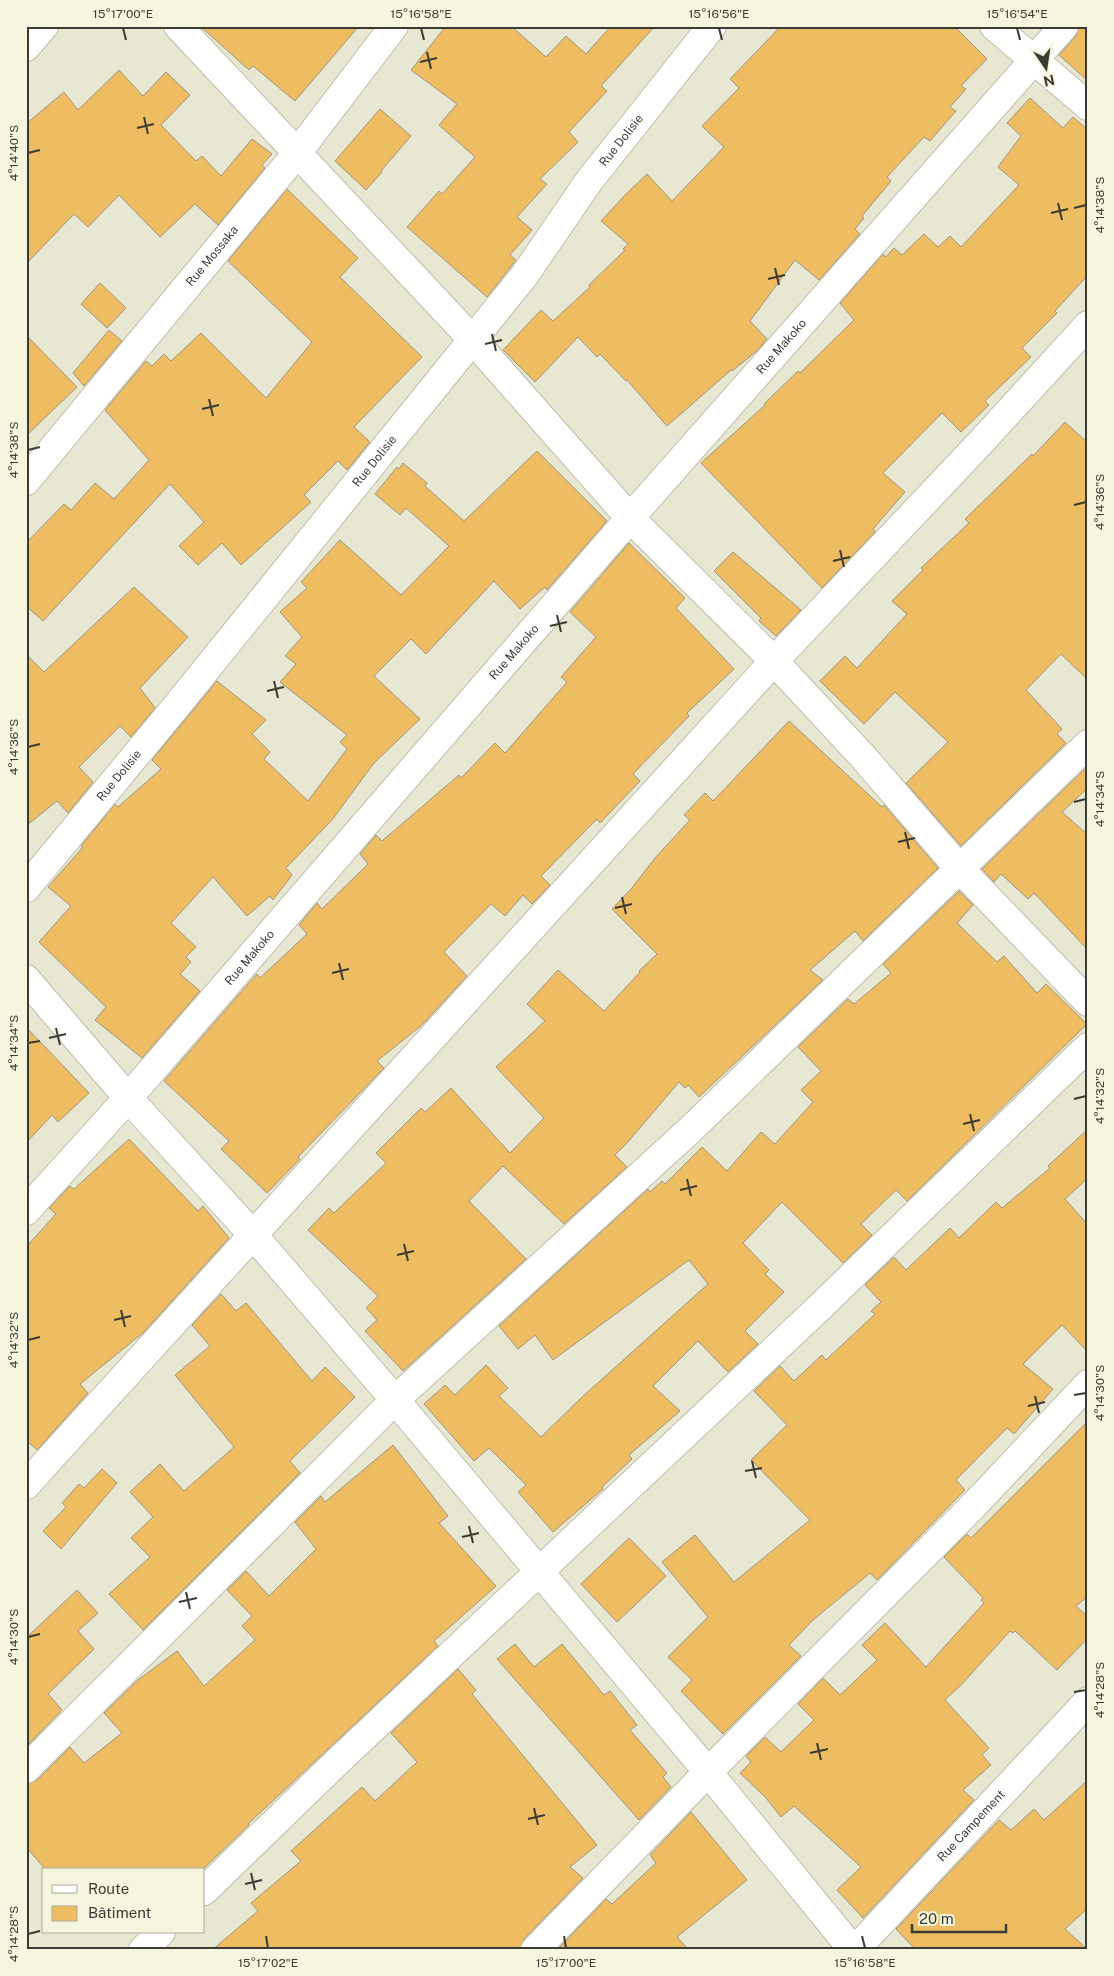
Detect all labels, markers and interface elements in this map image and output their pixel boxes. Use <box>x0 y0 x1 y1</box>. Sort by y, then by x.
text: 15°17'00"E <box>93 7 153 21</box>
text: 15°16'58"E <box>390 7 452 21</box>
text: 15°16'56"E <box>688 7 750 21</box>
text: 15°16'54"E <box>986 7 1048 21</box>
north arrow <box>1022 42 1072 92</box>
text: N <box>1042 72 1056 90</box>
street label: Rue Dolisie <box>596 112 646 169</box>
text: 4°14'40"S <box>7 125 21 181</box>
text: 4°14'38"S <box>1093 177 1107 233</box>
street label: Rue Mossaka <box>183 223 241 289</box>
street label: Rue Makoko <box>753 316 809 377</box>
text: 4°14'38"S <box>7 422 21 478</box>
street label: Rue Dolisie <box>349 432 400 490</box>
text: 4°14'36"S <box>1093 474 1107 530</box>
street label: Rue Makoko <box>486 621 542 683</box>
text: 4°14'36"S <box>7 719 21 775</box>
street label: Rue Dolisie <box>94 747 144 804</box>
text: 4°14'34"S <box>1093 771 1107 827</box>
street label: Rue Makoko <box>222 927 277 988</box>
text: 4°14'34"S <box>7 1015 21 1071</box>
text: 4°14'32"S <box>1093 1068 1107 1124</box>
text: 4°14'32"S <box>7 1312 21 1368</box>
text: 4°14'30"S <box>1093 1365 1107 1421</box>
text: 4°14'30"S <box>7 1609 21 1665</box>
text: 4°14'28"S <box>1093 1662 1107 1718</box>
street label: Rue Campement <box>934 1787 1008 1864</box>
legend <box>42 1868 205 1934</box>
text: Route <box>88 1880 129 1897</box>
scale bar <box>912 1901 1005 1933</box>
text: Bâtiment <box>88 1904 151 1921</box>
text: 4°14'28"S <box>7 1906 21 1962</box>
text: 20 m <box>919 1910 954 1927</box>
text: 15°17'02"E <box>238 1956 298 1970</box>
text: 15°17'00"E <box>536 1956 596 1970</box>
text: 15°16'58"E <box>834 1956 896 1970</box>

